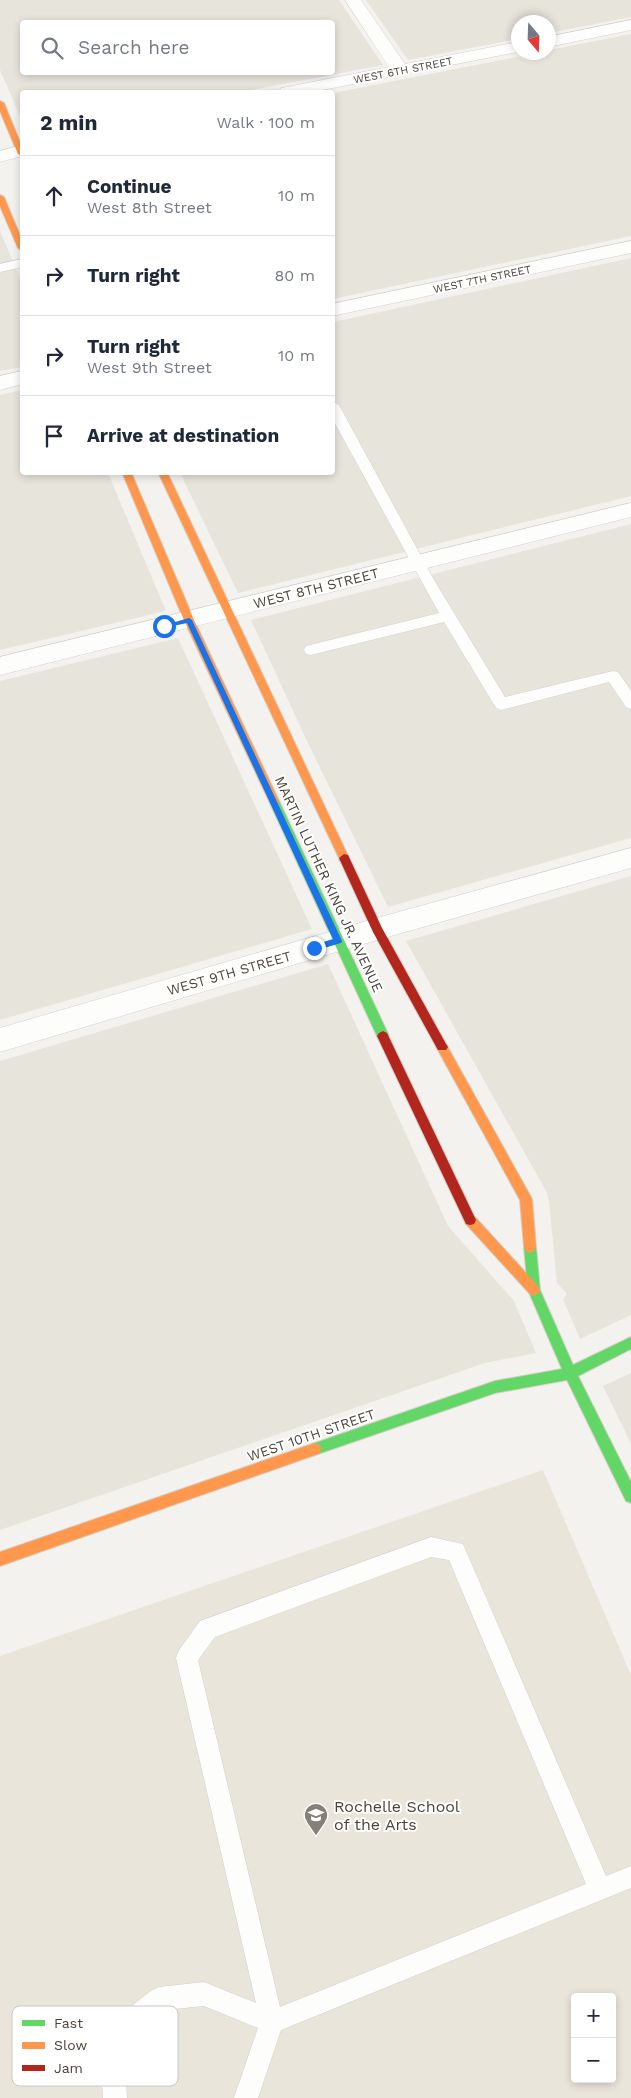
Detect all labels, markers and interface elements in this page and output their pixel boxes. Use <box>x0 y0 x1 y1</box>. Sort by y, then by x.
north arrow <box>511 15 556 60</box>
search box <box>20 20 335 75</box>
icon: search <box>38 34 66 62</box>
text: Search here <box>78 36 189 59</box>
street label: WEST 6TH STREET <box>352 54 454 87</box>
text: 2 min <box>40 110 97 135</box>
text: Walk · 100 m <box>217 113 315 132</box>
text: Continue <box>87 175 171 198</box>
icon: ahead <box>40 182 68 210</box>
text: 10 m <box>278 186 315 205</box>
text: West 8th Street <box>87 198 212 217</box>
icon: right <box>40 262 68 290</box>
street label: WEST 7TH STREET <box>432 263 533 296</box>
text: Turn right <box>87 264 180 287</box>
text: 80 m <box>274 266 315 285</box>
text: Turn right <box>87 335 180 358</box>
icon: right <box>40 342 68 370</box>
text: 10 m <box>278 346 315 365</box>
text: West 9th Street <box>87 358 212 377</box>
icon: arrive <box>40 422 68 450</box>
text: Arrive at destination <box>87 424 279 447</box>
street label: WEST 8TH STREET <box>252 565 381 611</box>
route start <box>153 615 176 638</box>
street label: MARTIN LUTHER KING JR. AVENUE <box>272 773 386 995</box>
route end <box>303 937 326 960</box>
street label: WEST 9TH STREET <box>165 947 293 998</box>
street label: WEST 10TH STREET <box>245 1405 377 1464</box>
place label: Rochelle School of the Arts <box>334 1797 460 1834</box>
school or university icon: Rochelle School of the Arts <box>303 1802 329 1836</box>
map controls <box>571 1993 616 2083</box>
button: + <box>571 1993 616 2038</box>
legend <box>12 2006 178 2086</box>
text: Fast <box>54 2015 83 2031</box>
text: Slow <box>54 2037 87 2053</box>
button: − <box>571 2038 616 2083</box>
text: Jam <box>54 2060 83 2076</box>

